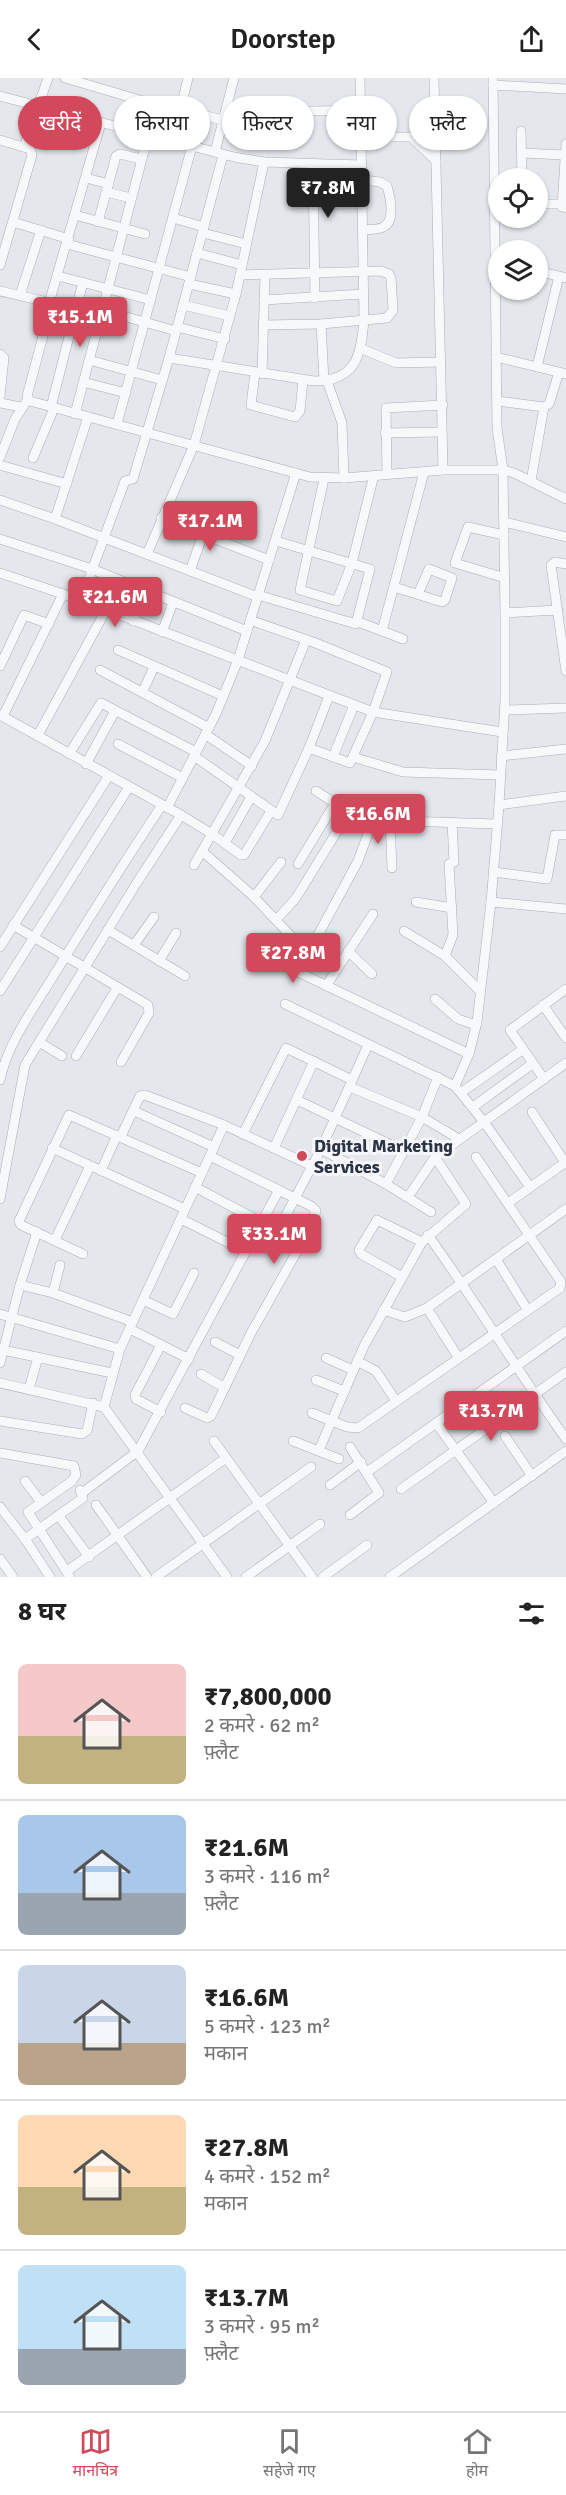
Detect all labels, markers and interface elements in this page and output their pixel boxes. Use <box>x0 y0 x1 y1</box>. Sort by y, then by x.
icon: back <box>18 23 51 56</box>
text: Doorstep <box>230 23 336 56</box>
icon: share <box>515 23 548 56</box>
chip: खरीदें <box>18 96 102 150</box>
chip: किराया <box>114 96 210 150</box>
chip: फ़िल्टर <box>222 96 314 150</box>
chip: नया <box>326 96 397 150</box>
chip: फ़्लैट <box>409 96 487 150</box>
pin: ₹7.8M <box>286 168 370 219</box>
map controls <box>488 168 548 300</box>
button: locate <box>488 168 548 228</box>
text: ₹7.8M <box>301 175 355 200</box>
button: layers <box>488 240 548 300</box>
pin: ₹15.1M <box>31 297 129 348</box>
text: ₹15.1M <box>47 304 113 329</box>
pin: ₹17.1M <box>161 501 259 552</box>
text: ₹17.1M <box>177 508 243 533</box>
pin: ₹21.6M <box>66 577 164 628</box>
text: ₹21.6M <box>82 584 148 609</box>
pin: ₹16.6M <box>329 794 427 845</box>
text: ₹16.6M <box>345 801 411 826</box>
pin: ₹27.8M <box>244 933 342 984</box>
text: ₹27.8M <box>260 940 326 965</box>
place label: Digital Marketing Services <box>314 1135 453 1178</box>
marker: Digital Marketing Services <box>295 1149 309 1163</box>
pin: ₹33.1M <box>225 1214 323 1265</box>
text: ₹33.1M <box>241 1221 307 1246</box>
pin: ₹13.7M <box>442 1391 540 1442</box>
text: ₹13.7M <box>458 1398 524 1423</box>
text: 8 घर <box>18 1596 66 1628</box>
icon: filters <box>515 1597 548 1630</box>
text: ₹7,800,000 <box>204 1681 332 1713</box>
icon: home <box>66 1688 138 1760</box>
text: 2 कमरे · 62 m² <box>204 1713 320 1738</box>
text: फ़्लैट <box>204 1740 239 1765</box>
text: ₹21.6M <box>204 1832 289 1864</box>
icon: home <box>66 1839 138 1911</box>
text: 3 कमरे · 116 m² <box>204 1864 331 1889</box>
text: फ़्लैट <box>204 1891 239 1916</box>
text: ₹16.6M <box>204 1982 289 2014</box>
icon: home <box>66 1989 138 2061</box>
text: 5 कमरे · 123 m² <box>204 2014 331 2039</box>
text: मकान <box>204 2041 248 2066</box>
text: ₹27.8M <box>204 2132 289 2164</box>
icon: home <box>66 2139 138 2211</box>
text: 4 कमरे · 152 m² <box>204 2164 331 2189</box>
text: मकान <box>204 2191 248 2216</box>
text: ₹13.7M <box>204 2282 289 2314</box>
icon: home <box>66 2289 138 2361</box>
text: 3 कमरे · 95 m² <box>204 2314 320 2339</box>
text: फ़्लैट <box>204 2341 239 2366</box>
tab: मानचित्र <box>72 2425 118 2483</box>
tab: सहेजे गए <box>263 2425 316 2483</box>
tab: होम <box>461 2425 494 2483</box>

